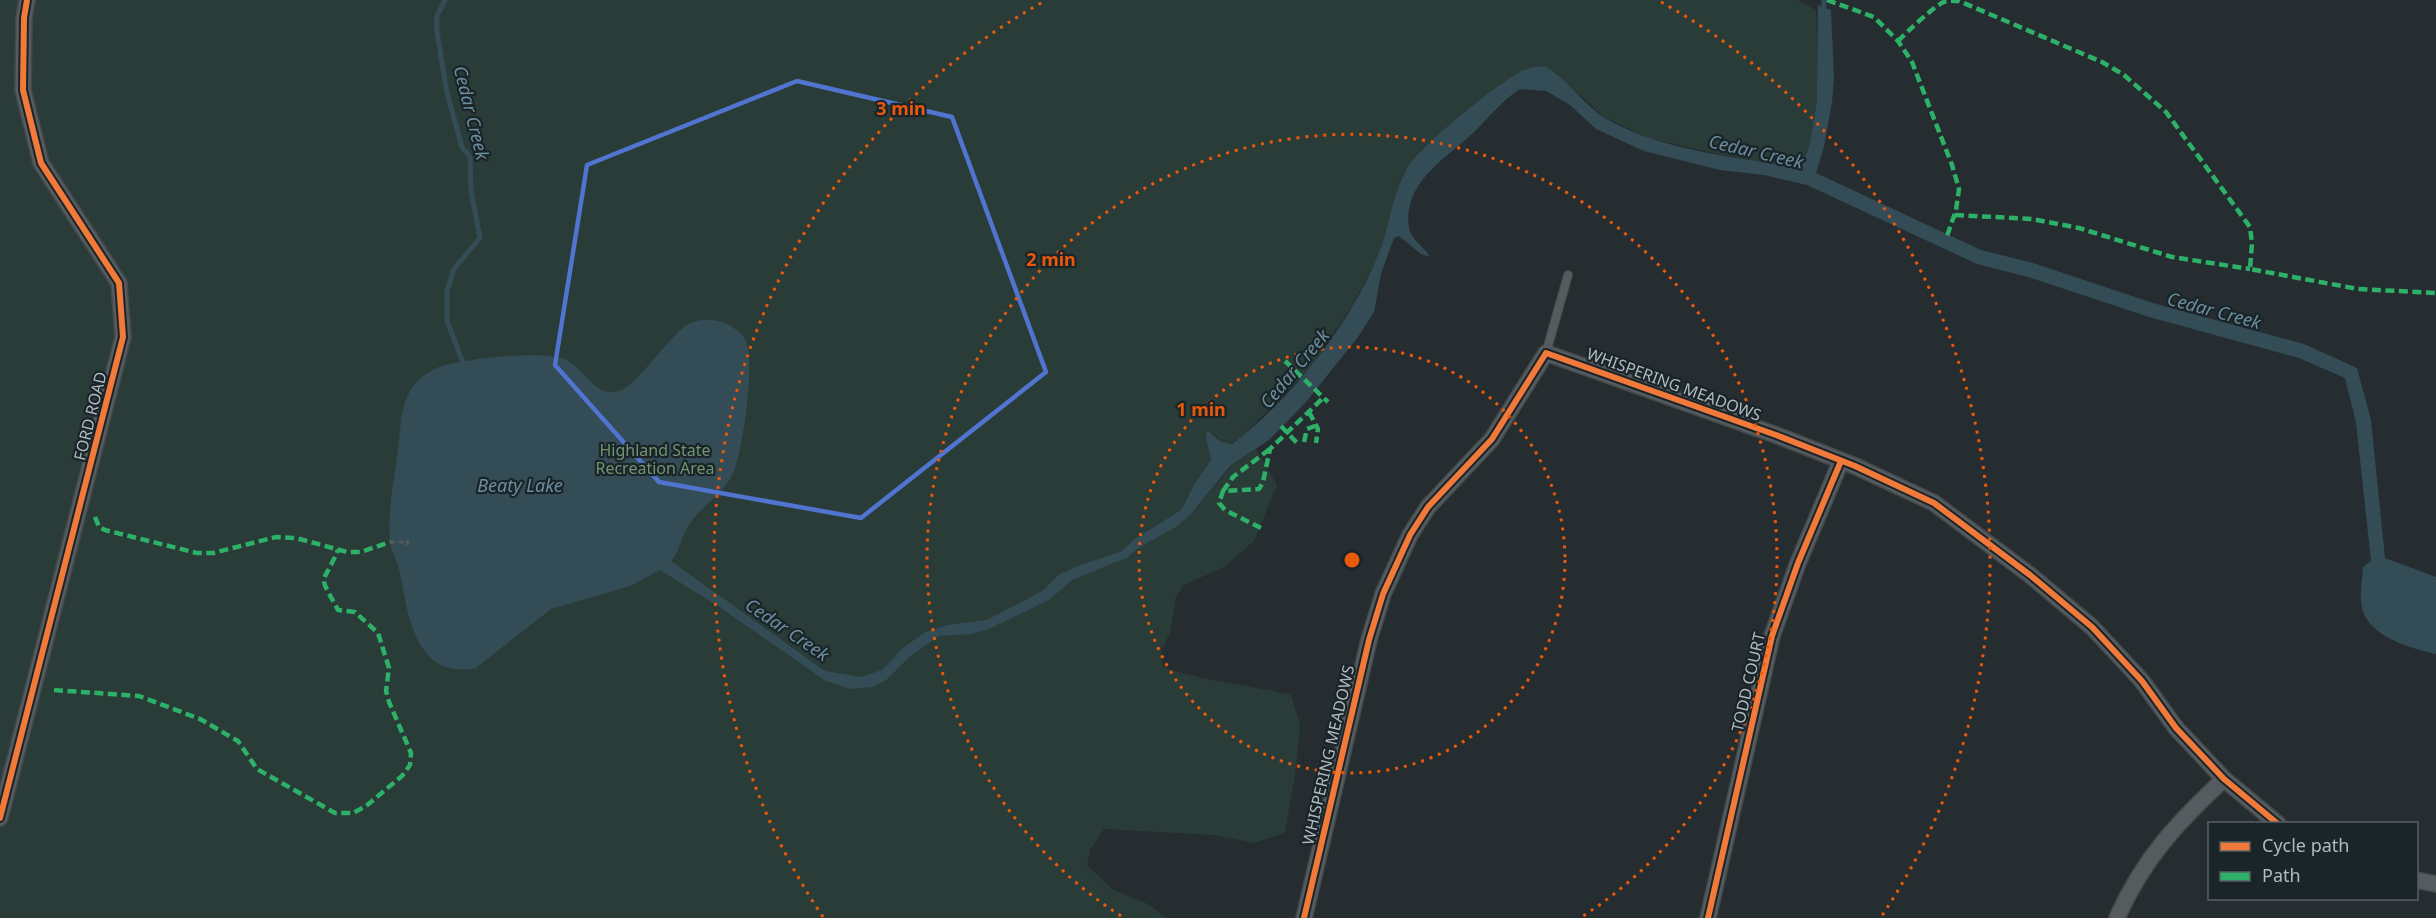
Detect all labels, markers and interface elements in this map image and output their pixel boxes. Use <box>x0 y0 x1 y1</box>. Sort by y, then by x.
water label: Cedar Creek <box>449 63 496 163</box>
text: 3 min <box>876 96 926 120</box>
water label: Cedar Creek <box>1707 129 1807 174</box>
text: 2 min <box>1026 247 1076 271</box>
water label: Cedar Creek <box>2165 286 2265 334</box>
water label: Cedar Creek <box>1254 323 1335 413</box>
street label: WHISPERING MEADOWS <box>1584 342 1764 426</box>
street label: FORD ROAD <box>68 369 112 463</box>
text: 1 min <box>1176 397 1226 421</box>
park label: Highland State Recreation Area <box>595 439 715 479</box>
water label: Beaty Lake <box>477 473 563 497</box>
centre of rings <box>1342 550 1362 570</box>
water label: Cedar Creek <box>741 592 835 667</box>
street label: TODD COURT <box>1726 630 1770 734</box>
street label: WHISPERING MEADOWS <box>1297 663 1359 847</box>
legend <box>2208 822 2418 900</box>
text: Cycle path <box>2262 833 2349 857</box>
text: Path <box>2262 863 2301 887</box>

